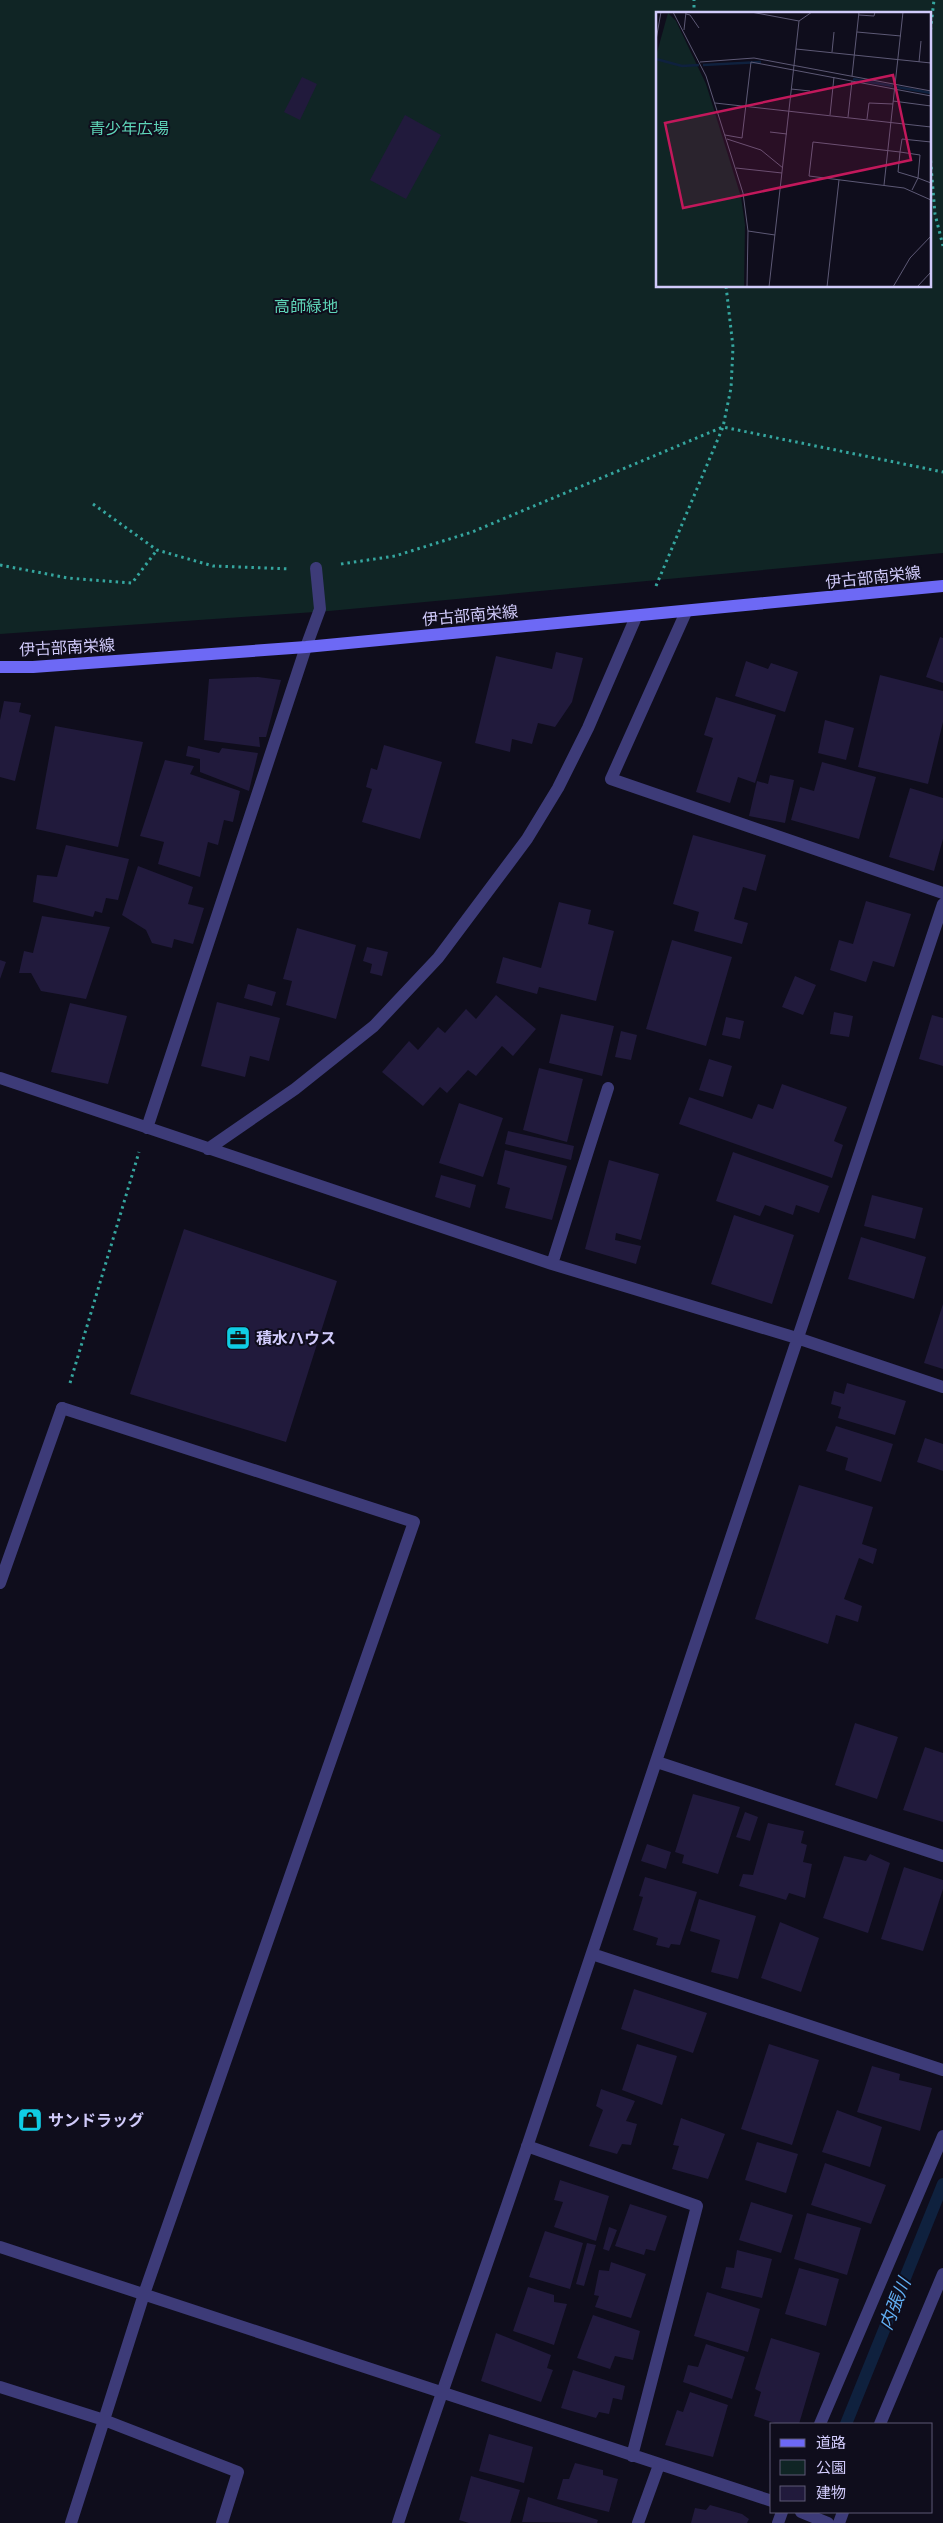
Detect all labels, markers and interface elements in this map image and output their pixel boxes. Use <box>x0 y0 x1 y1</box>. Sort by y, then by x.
inset map <box>656 12 930 288</box>
park label: 青少年広場 <box>89 119 169 138</box>
park label: 高師緑地 <box>274 297 338 316</box>
street label: 伊古部南栄線 <box>824 563 922 592</box>
street label: 伊古部南栄線 <box>421 602 519 629</box>
street label: 伊古部南栄線 <box>19 635 115 659</box>
office icon: 積水ハウス <box>225 1325 251 1351</box>
place label: 積水ハウス <box>256 1329 336 1348</box>
shop icon: サンドラッグ <box>17 2107 43 2133</box>
place label: サンドラッグ <box>48 2111 144 2130</box>
water label: 内張川 <box>875 2273 915 2333</box>
legend <box>770 2423 933 2513</box>
text: 道路 <box>816 2434 846 2452</box>
text: 公園 <box>816 2459 846 2477</box>
text: 建物 <box>816 2484 846 2502</box>

